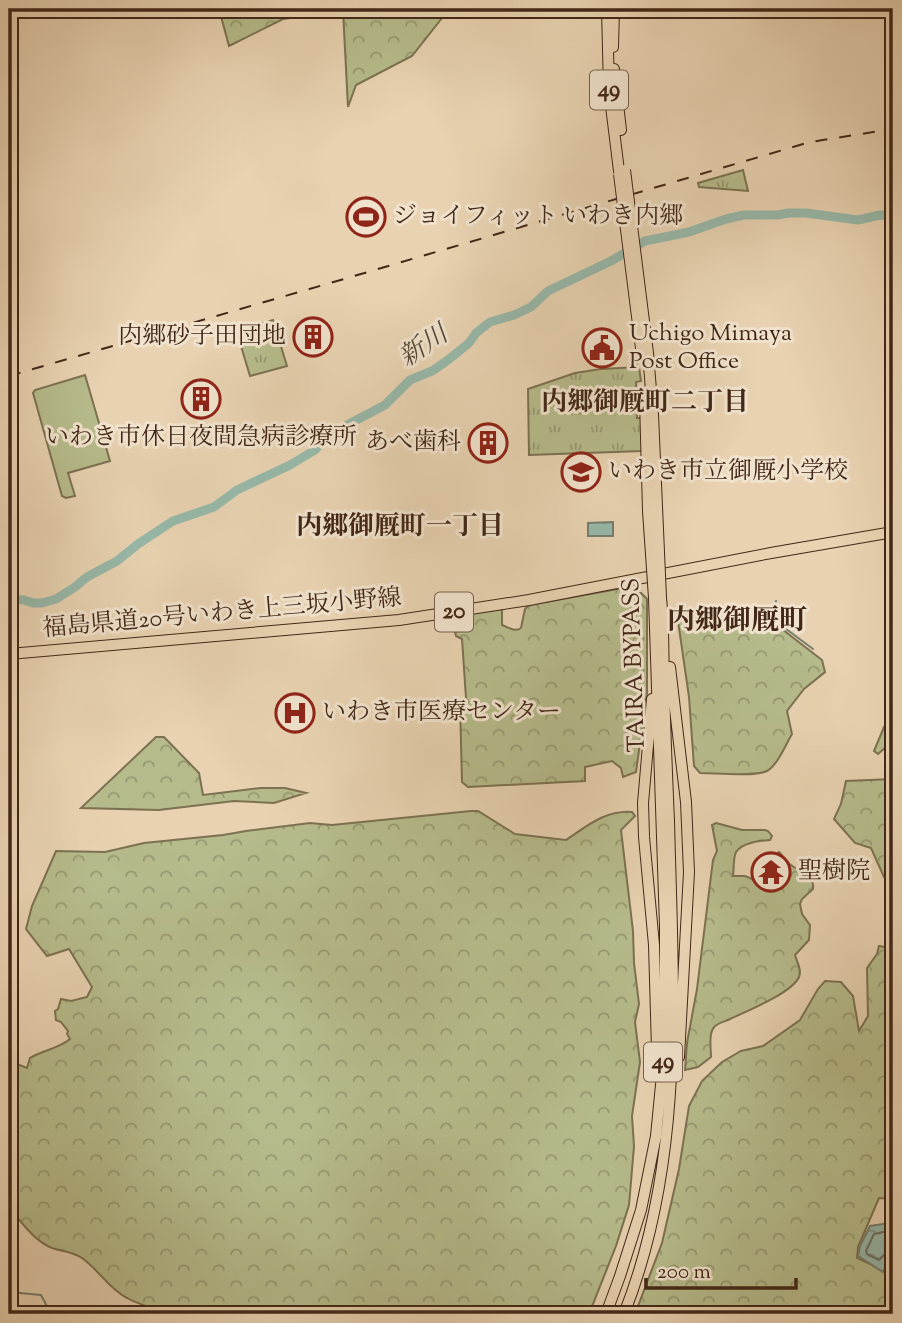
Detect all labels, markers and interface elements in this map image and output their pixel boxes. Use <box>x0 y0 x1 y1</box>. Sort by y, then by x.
road number: 49 <box>590 71 628 110</box>
sports icon: ジョイフィット いわき内郷 <box>345 196 387 238</box>
place label: ジョイフィット いわき内郷 <box>393 200 683 234</box>
water label: 新川 <box>392 315 458 377</box>
building icon: 内郷砂子田団地 <box>292 316 334 358</box>
place label: Uchigo Mimaya Post Office <box>629 317 792 379</box>
place label: 内郷砂子田団地 <box>118 320 286 354</box>
public building icon: Uchigo Mimaya Post Office <box>581 327 623 369</box>
building icon: いわき市休日夜間急病診療所 <box>180 378 222 420</box>
district label: 内郷御厩町二丁目 <box>541 385 749 422</box>
place label: いわき市休日夜間急病診療所 <box>45 421 357 455</box>
building icon: あべ歯科 <box>467 422 509 464</box>
place label: あべ歯科 <box>365 426 461 460</box>
school or university icon: いわき市立御厩小学校 <box>560 451 602 493</box>
place label: いわき市立御厩小学校 <box>608 455 848 489</box>
district label: 内郷御厩町一丁目 <box>296 509 504 546</box>
street label: TAIRA BYPASS <box>615 577 655 753</box>
street label: 福島県道20号いわき上三坂小野線 <box>41 581 403 647</box>
road number: 20 <box>435 592 473 632</box>
district label: 内郷御厩町 <box>667 602 807 642</box>
hospital icon: いわき市医療センター <box>274 692 316 734</box>
place label: いわき市医療センター <box>322 696 561 730</box>
temple icon: 聖樹院 <box>750 851 792 893</box>
place label: 聖樹院 <box>798 855 870 889</box>
road number: 49 <box>644 1042 682 1082</box>
scale bar <box>646 1246 797 1290</box>
text: 200 m <box>657 1258 711 1288</box>

